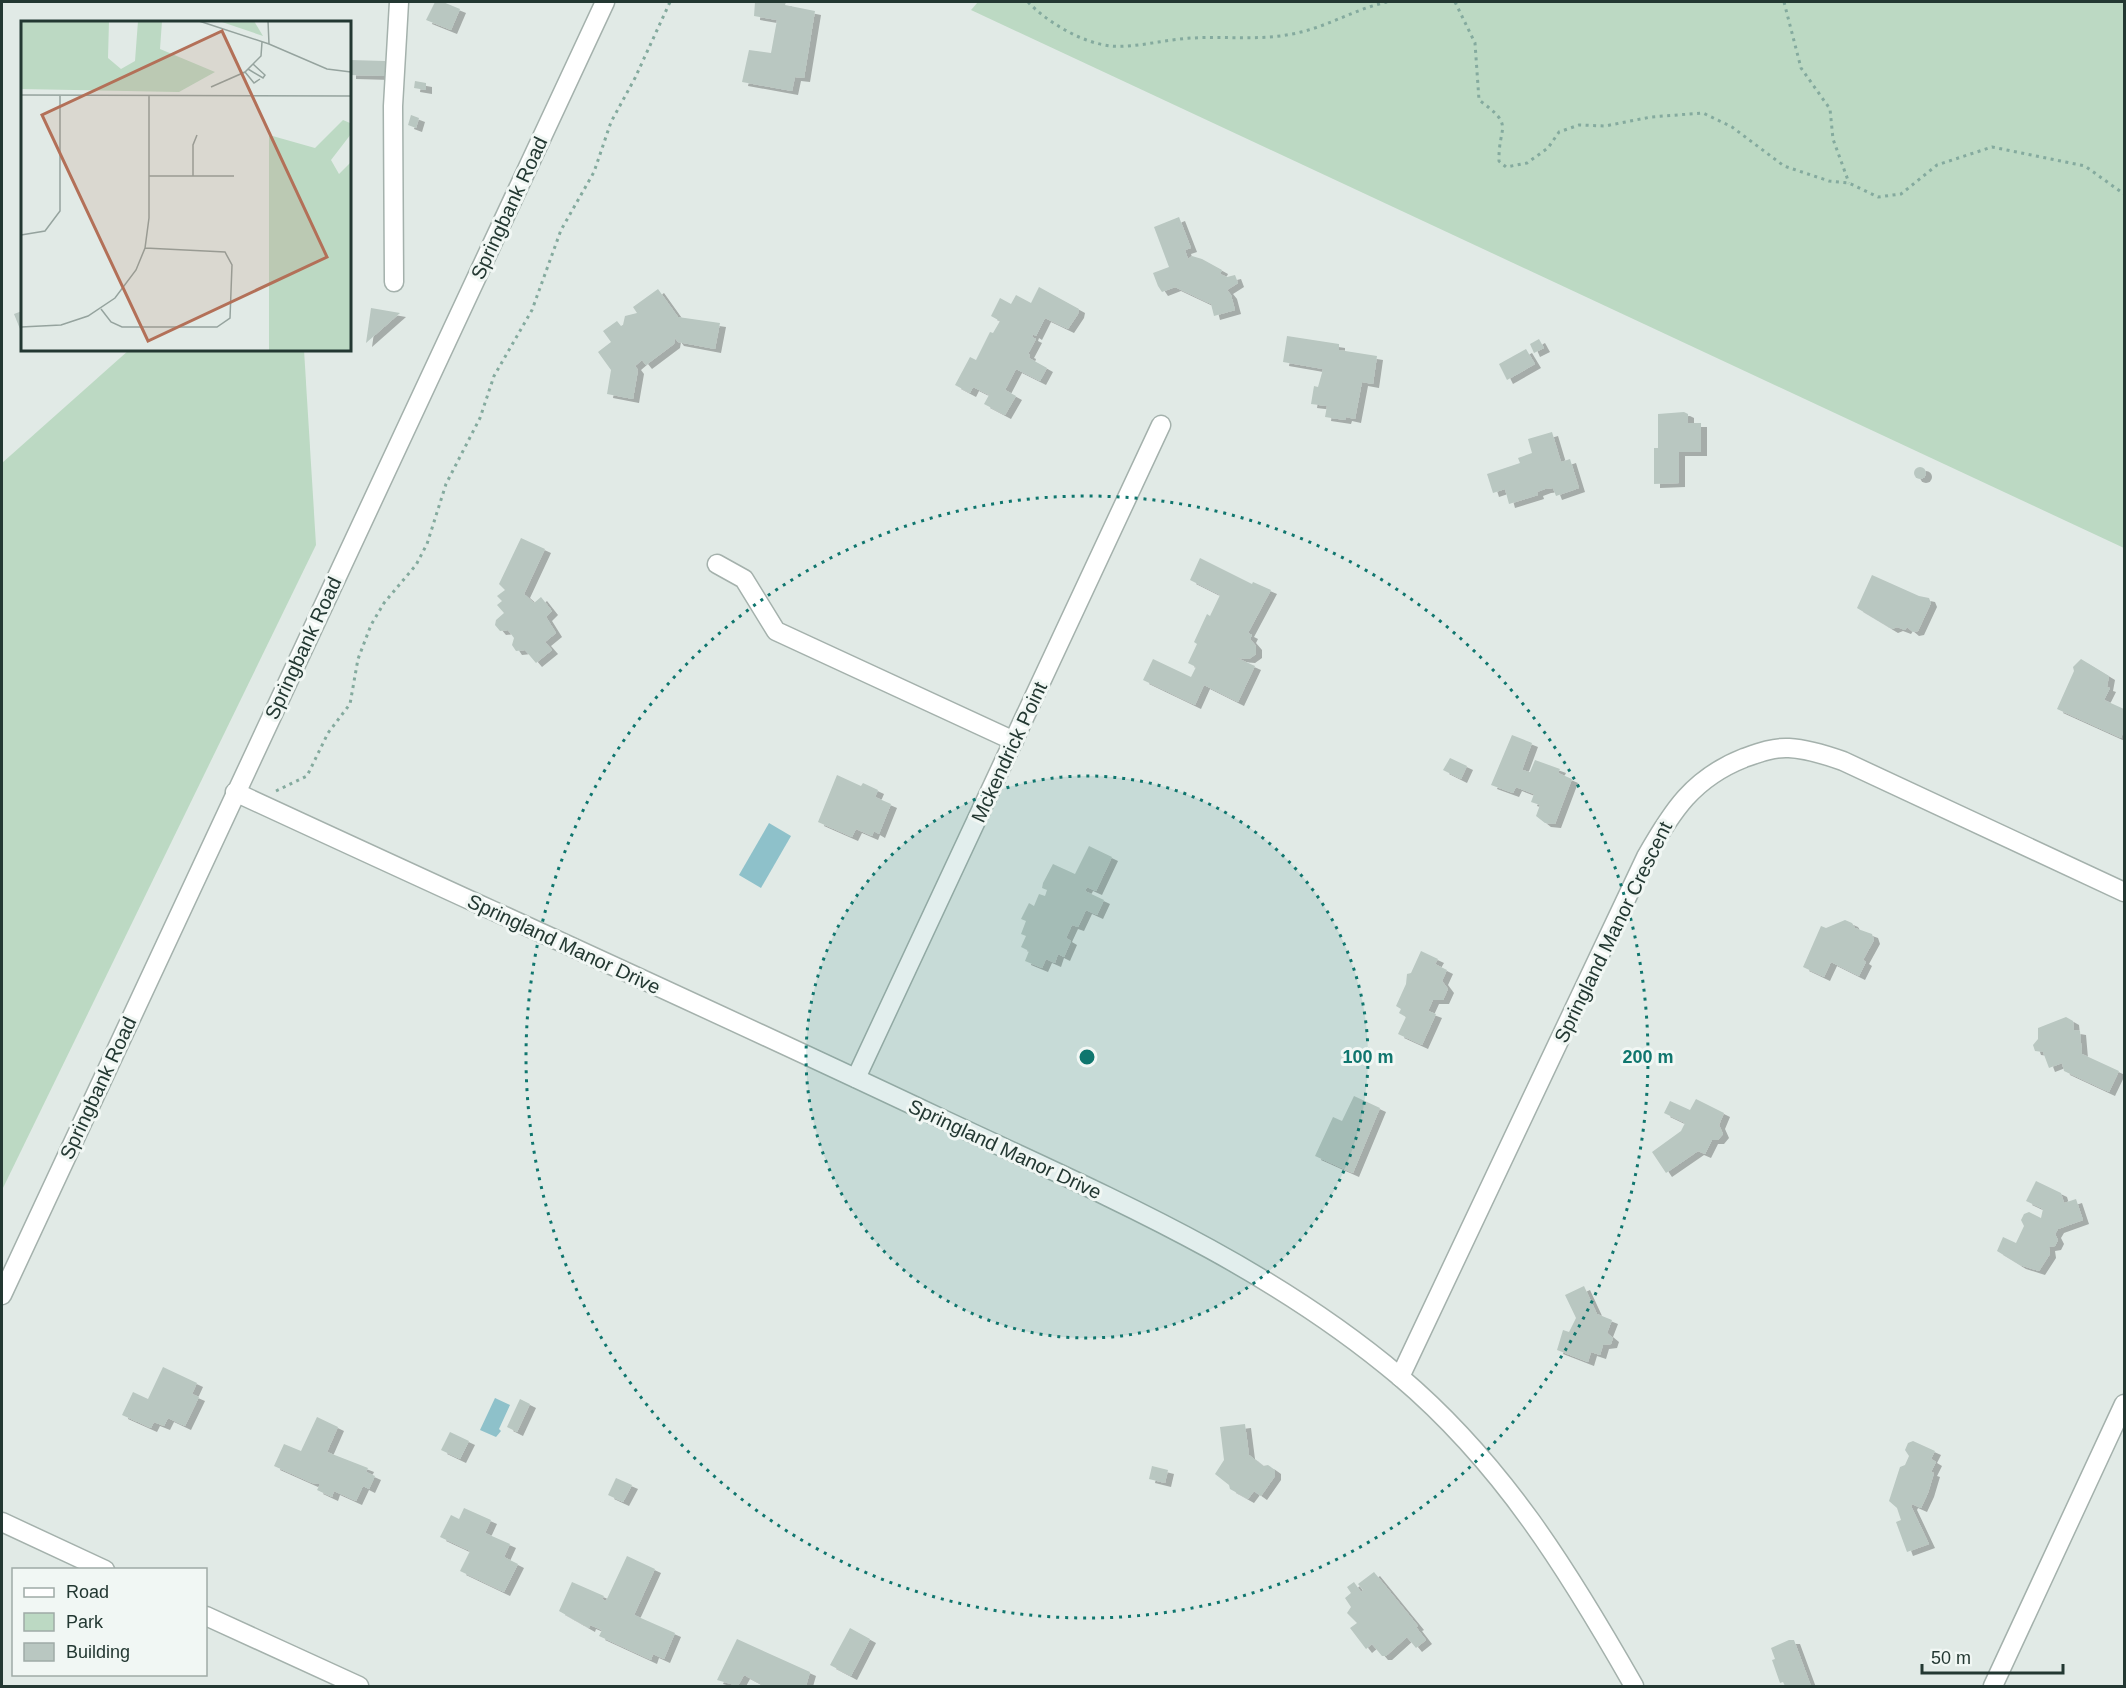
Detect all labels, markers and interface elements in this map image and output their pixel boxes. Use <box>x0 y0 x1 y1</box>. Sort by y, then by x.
inset map <box>21 21 351 351</box>
street label: Springbank Road <box>466 133 552 283</box>
street label: Springbank Road <box>260 573 346 723</box>
street label: Mckendrick Point <box>967 678 1051 826</box>
street label: Springland Manor Crescent <box>1550 817 1676 1046</box>
street label: Springland Manor Drive <box>464 890 664 998</box>
street label: Springbank Road <box>55 1013 141 1163</box>
centre of rings <box>1077 1047 1097 1067</box>
text: 100 m <box>1342 1047 1394 1067</box>
text: 200 m <box>1622 1047 1674 1067</box>
street label: Springland Manor Drive <box>905 1095 1105 1203</box>
legend <box>12 1568 207 1676</box>
text: Road <box>66 1582 109 1602</box>
text: Park <box>66 1612 104 1632</box>
scale bar <box>1922 1637 2063 1675</box>
text: Building <box>66 1642 130 1662</box>
text: 50 m <box>1931 1648 1971 1668</box>

